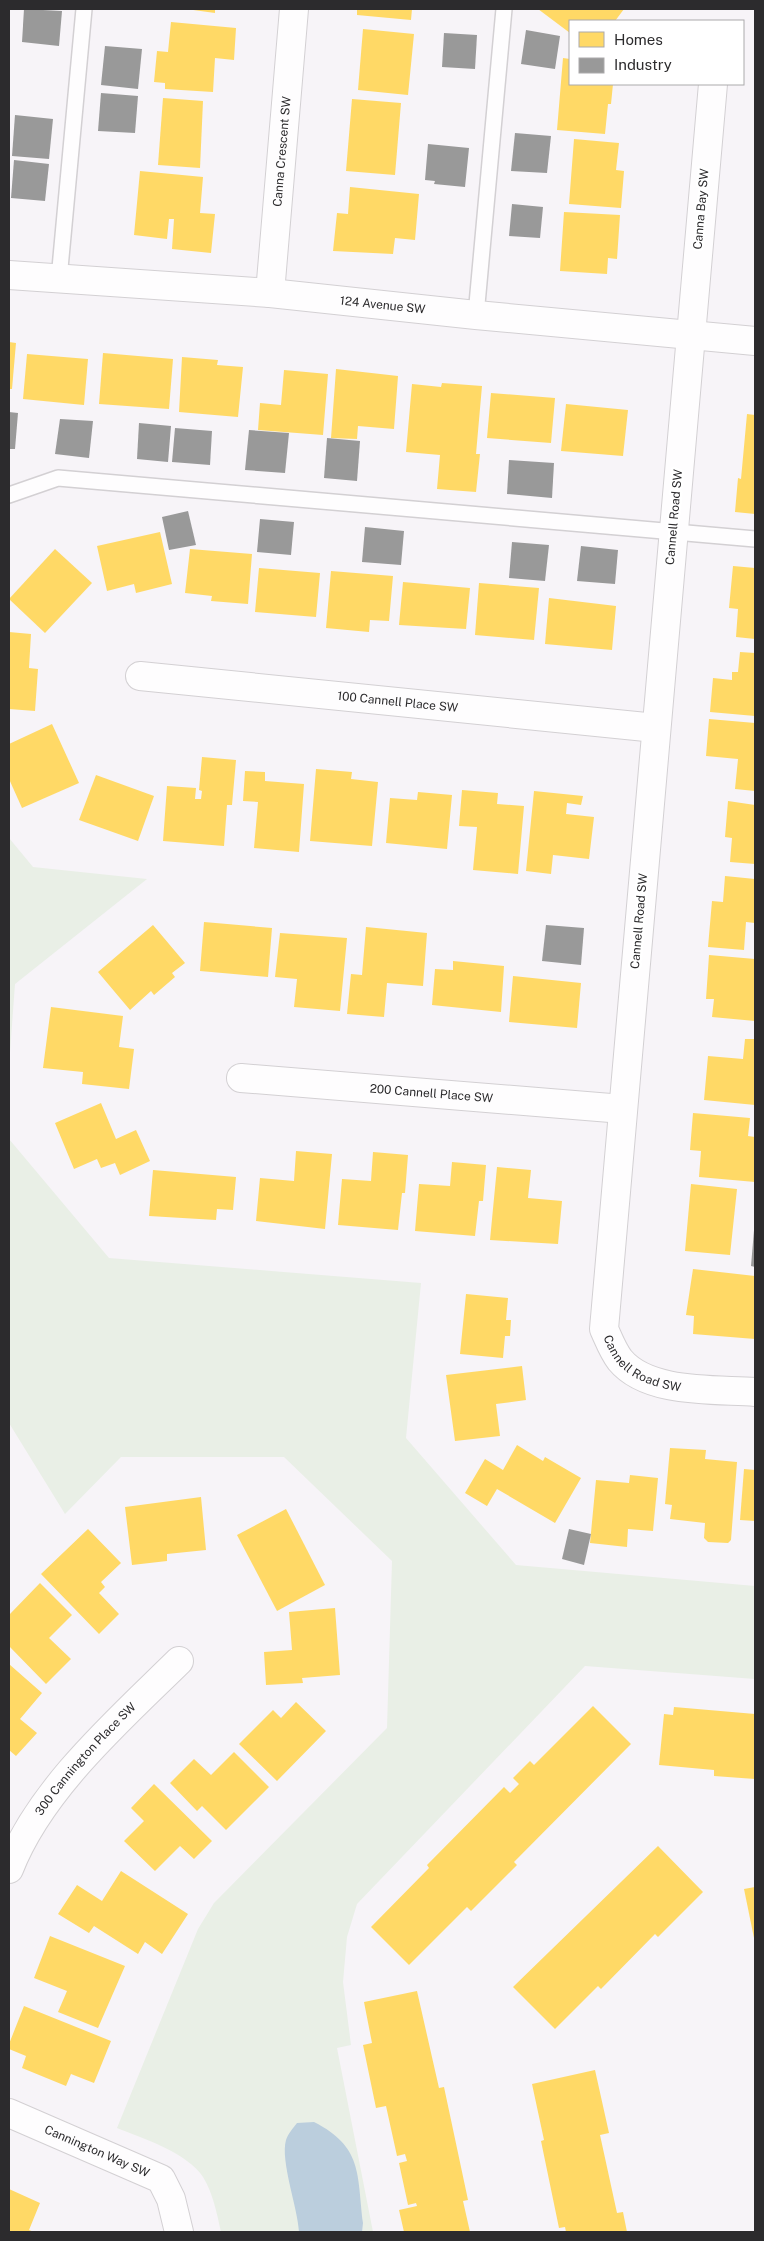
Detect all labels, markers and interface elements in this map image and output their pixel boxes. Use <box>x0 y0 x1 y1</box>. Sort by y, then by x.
legend <box>569 20 744 85</box>
text: Homes <box>614 31 663 48</box>
text: Industry <box>614 56 672 73</box>
street label: Canna Crescent SW <box>270 95 294 207</box>
street label: Canna Bay SW <box>690 167 712 250</box>
street label: 124 Avenue SW <box>339 294 427 317</box>
street label: Cannell Road SW <box>663 468 685 565</box>
street label: 100 Cannell Place SW <box>337 689 459 715</box>
street label: Cannell Road SW <box>628 872 650 969</box>
street label: 200 Cannell Place SW <box>369 1081 494 1105</box>
street label: Cannell Road SW <box>601 1333 683 1394</box>
street label: 300 Cannington Place SW <box>32 1699 139 1818</box>
street label: Cannington Way SW <box>42 2122 152 2180</box>

